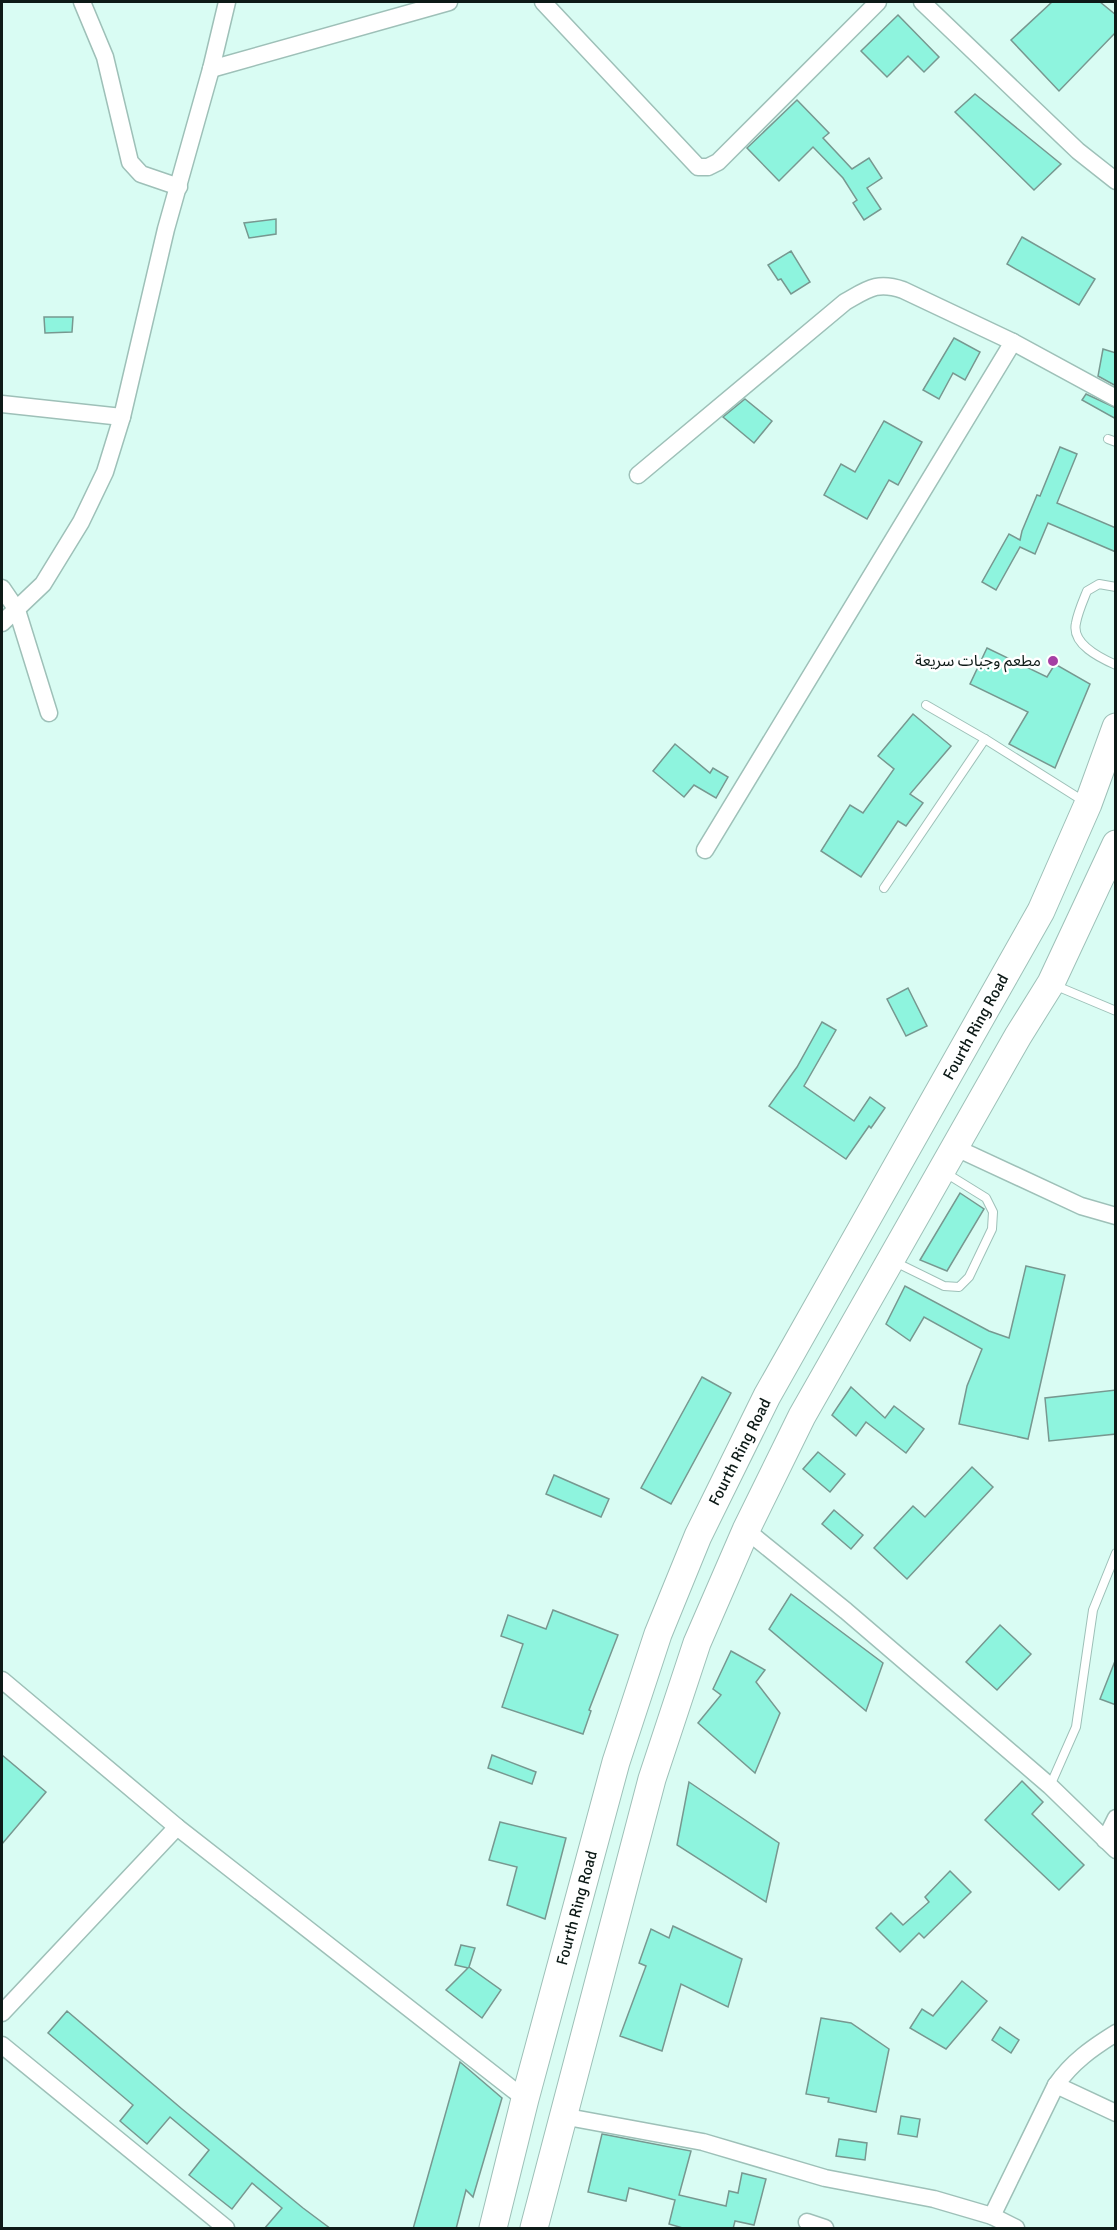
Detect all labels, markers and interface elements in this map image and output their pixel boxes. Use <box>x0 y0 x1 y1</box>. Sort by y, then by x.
place label: مطعم وجبات سريعة <box>915 651 1041 673</box>
marker: مطعم وجبات سريعة <box>1046 654 1060 668</box>
street label: Fourth Ring Road <box>939 971 1013 1083</box>
street label: Fourth Ring Road <box>704 1395 776 1509</box>
street label: Fourth Ring Road <box>552 1848 602 1968</box>

